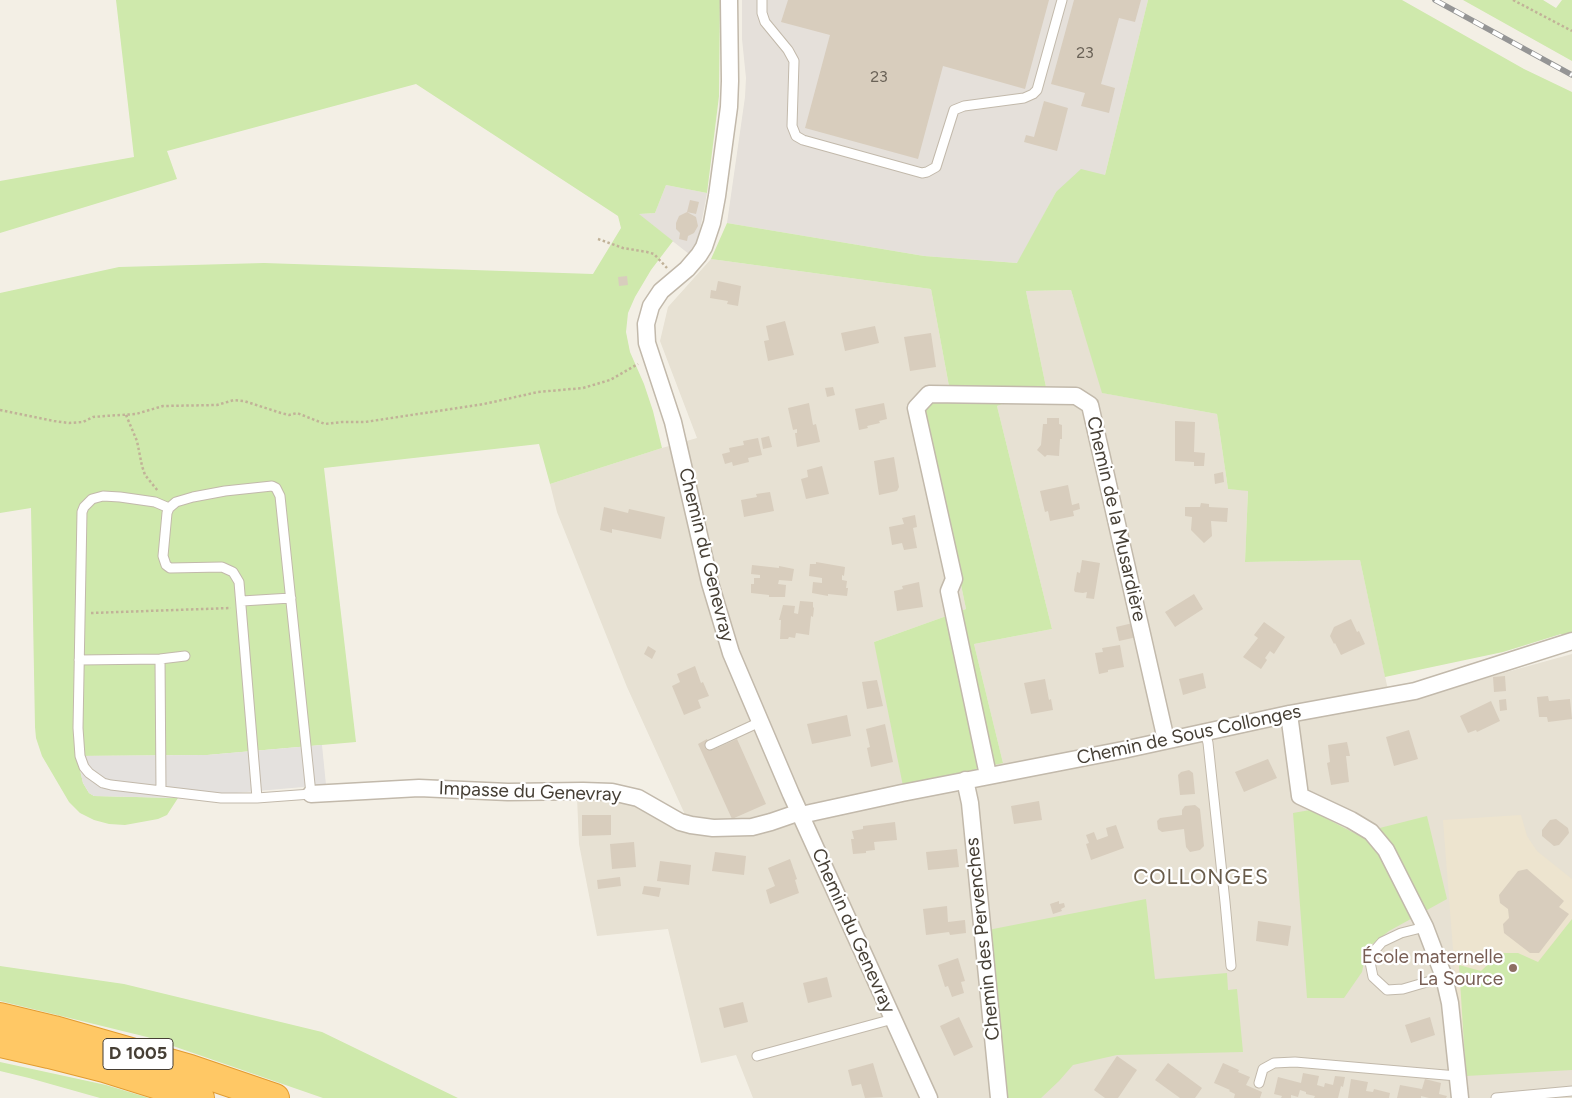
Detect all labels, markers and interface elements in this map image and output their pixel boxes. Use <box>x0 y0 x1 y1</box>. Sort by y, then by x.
house number: 23 <box>1076 43 1094 63</box>
house number: 23 <box>870 67 888 87</box>
street label: Chemin de la Musardière <box>1081 414 1151 624</box>
street label: Chemin du Genevray <box>673 466 739 644</box>
street label: Chemin de Sous Collonges <box>1075 700 1303 770</box>
street label: Impasse du Genevray <box>438 777 622 807</box>
street label: Chemin des Pervenches <box>961 836 1005 1042</box>
street label: Chemin du Genevray <box>806 845 900 1017</box>
district label: COLLONGES <box>1132 865 1270 891</box>
place label: École maternelle La Source <box>1362 946 1503 990</box>
marker: École maternelle La Source <box>1507 962 1519 974</box>
road number: D 1005 <box>103 1038 173 1070</box>

